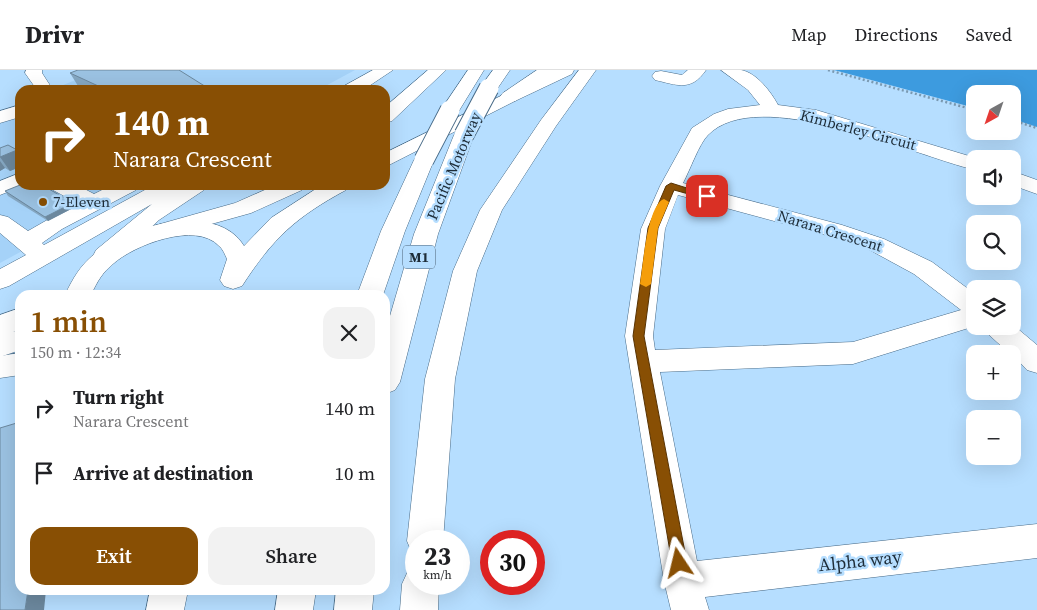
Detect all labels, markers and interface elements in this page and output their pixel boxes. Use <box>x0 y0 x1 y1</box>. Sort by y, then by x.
text: Drivr <box>25 18 84 51</box>
text: Map <box>791 22 827 47</box>
text: Directions <box>855 22 938 47</box>
text: Saved <box>966 22 1012 47</box>
north arrow <box>966 85 1021 140</box>
map controls <box>966 85 1021 465</box>
text: 140 m <box>113 99 209 147</box>
street label: Kimberley Circuit <box>798 104 919 155</box>
icon: right <box>30 105 95 170</box>
street label: Pacific Motorway <box>421 108 486 223</box>
text: Narara Crescent <box>113 144 272 174</box>
button: sound <box>966 150 1021 205</box>
pin <box>686 175 728 217</box>
icon: arrive <box>693 182 721 210</box>
place label: 7-Eleven <box>53 191 110 212</box>
marker: 7-Eleven <box>37 196 49 208</box>
street label: Narara Crescent <box>775 205 885 256</box>
button: search <box>966 215 1021 270</box>
road number: M1 <box>403 246 435 268</box>
button: layers <box>966 280 1021 335</box>
text: 1 min <box>30 301 107 342</box>
button: close <box>323 307 375 359</box>
text: 150 m · 12:34 <box>30 341 121 363</box>
button: + <box>966 345 1021 400</box>
text: Turn right <box>73 384 164 410</box>
icon: right <box>30 394 58 422</box>
text: 140 m <box>325 395 375 421</box>
text: Narara Crescent <box>73 410 188 432</box>
button: − <box>966 410 1021 465</box>
icon: arrive <box>30 459 58 487</box>
text: Arrive at destination <box>73 460 253 486</box>
text: 10 m <box>334 460 375 486</box>
button: Exit <box>30 527 198 585</box>
button: Share <box>208 527 375 585</box>
speed limit sign: 30 <box>480 530 545 595</box>
position arrow <box>652 536 704 588</box>
text: 23 <box>424 539 451 573</box>
street label: Alpha way <box>817 544 903 577</box>
text: km/h <box>423 567 452 583</box>

